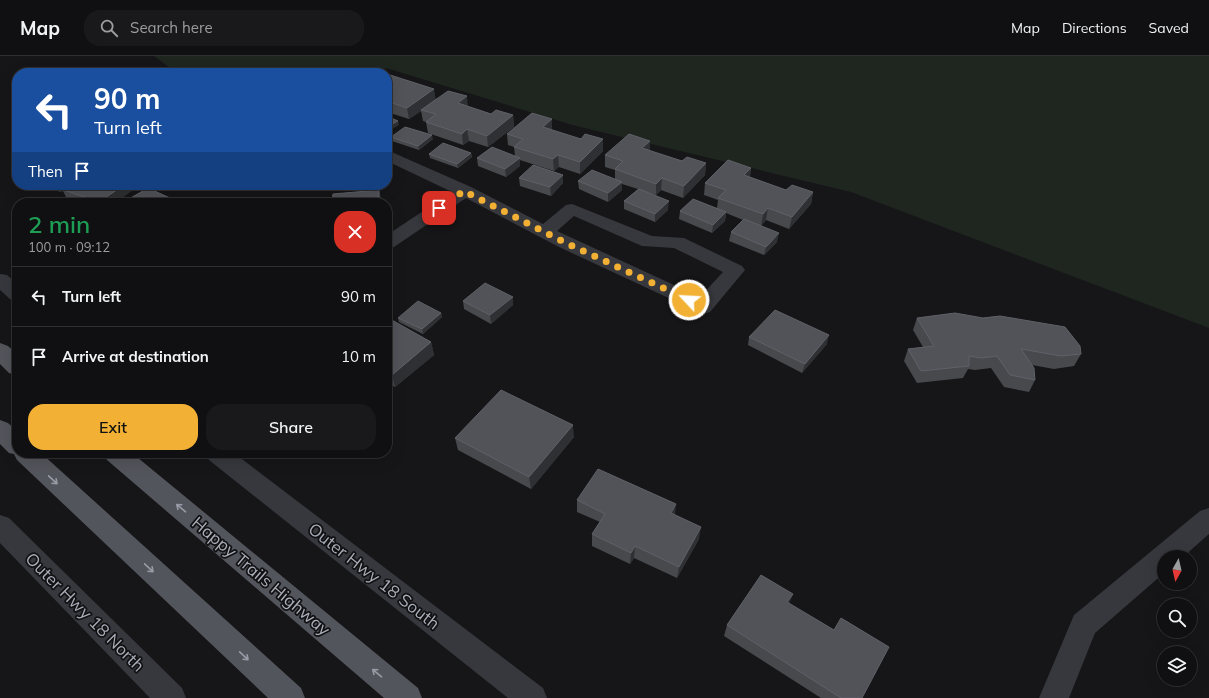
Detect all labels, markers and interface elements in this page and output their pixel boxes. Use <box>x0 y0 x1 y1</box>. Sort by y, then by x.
search box <box>84 10 364 46</box>
text: Map <box>20 16 60 40</box>
icon: search <box>98 17 120 39</box>
text: Search here <box>130 18 213 37</box>
text: Map <box>1011 19 1040 37</box>
text: Directions <box>1062 19 1127 37</box>
text: Saved <box>1149 19 1189 37</box>
text: 90 m <box>94 81 160 116</box>
icon: left <box>28 84 80 136</box>
text: Turn left <box>94 116 162 139</box>
icon: arrive <box>71 160 93 182</box>
text: Then <box>28 162 63 181</box>
pin <box>422 191 456 225</box>
icon: arrive <box>428 197 450 219</box>
text: 2 min <box>28 209 90 239</box>
button: close <box>334 211 376 253</box>
text: 100 m · 09:12 <box>28 239 110 255</box>
position arrow <box>668 279 710 321</box>
icon: left <box>28 286 50 308</box>
text: Turn left <box>62 287 121 306</box>
text: 90 m <box>341 287 376 306</box>
icon: arrive <box>28 346 50 368</box>
text: Arrive at destination <box>62 347 209 366</box>
text: 10 m <box>341 347 376 366</box>
button: Exit <box>28 404 198 450</box>
button: Share <box>206 404 376 450</box>
one-way arrow <box>48 475 59 484</box>
one-way arrow <box>176 504 186 513</box>
street label: Happy Trails Highway <box>187 512 335 640</box>
street label: Outer Hwy 18 South <box>304 518 444 634</box>
street label: Outer Hwy 18 North <box>21 548 149 676</box>
north arrow <box>1157 550 1197 590</box>
map controls <box>1157 550 1197 686</box>
one-way arrow <box>144 563 154 573</box>
button: search <box>1157 598 1197 638</box>
button: layers <box>1157 646 1197 686</box>
one-way arrow <box>239 651 249 661</box>
one-way arrow <box>372 668 383 677</box>

